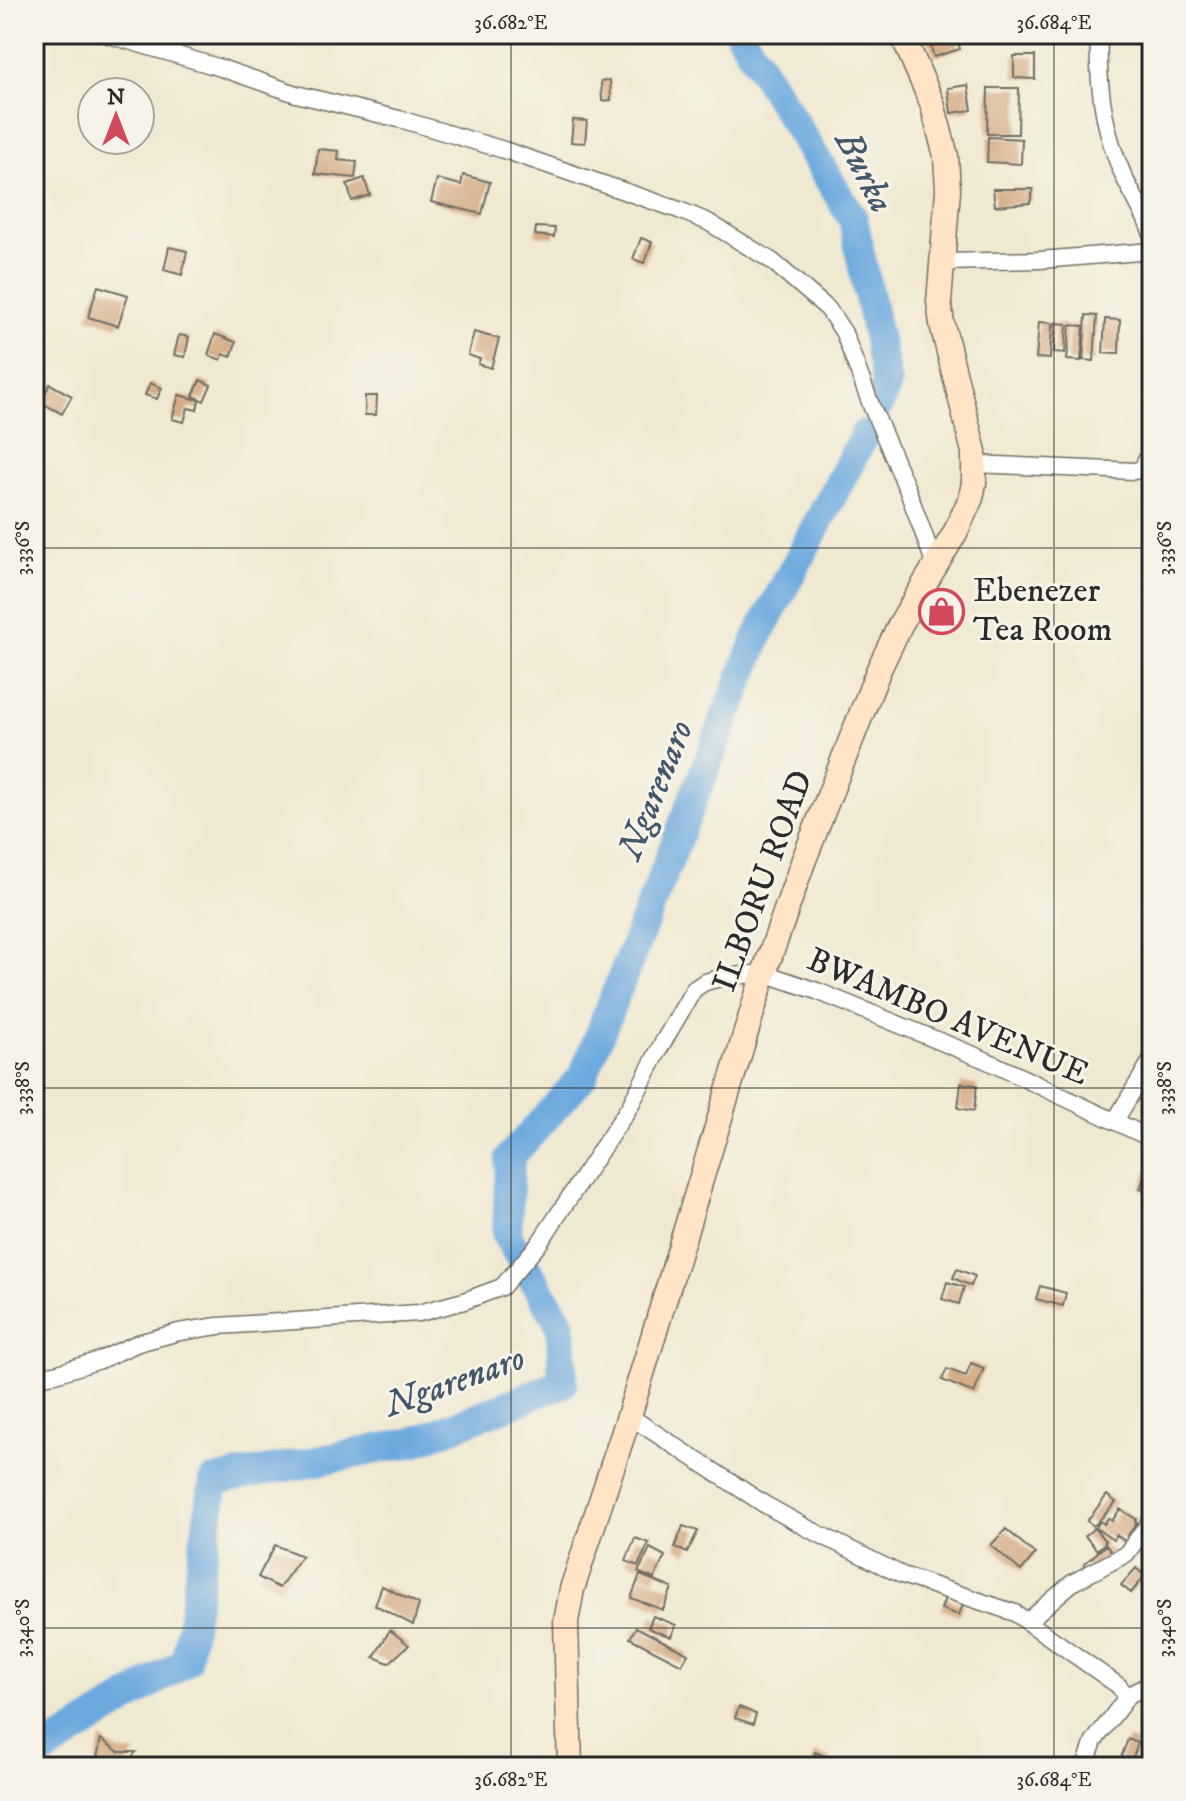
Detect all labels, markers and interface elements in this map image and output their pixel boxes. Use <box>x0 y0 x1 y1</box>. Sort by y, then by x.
text: 36.682°E <box>474 11 548 36</box>
text: 36.684°E <box>1016 11 1092 36</box>
north arrow <box>76 76 156 156</box>
text: N <box>107 84 125 111</box>
water label: Burka <box>824 122 903 220</box>
text: 3.336°S <box>11 521 36 575</box>
text: 3.336°S <box>1153 521 1178 575</box>
place label: Ebenezer Tea Room <box>973 570 1112 651</box>
shop icon: Ebenezer Tea Room <box>918 587 966 635</box>
water label: Ngarenaro <box>607 714 704 868</box>
street label: ILBORU ROAD <box>703 765 823 997</box>
street label: BWAMBO AVENUE <box>801 939 1095 1095</box>
text: 3.338°S <box>11 1061 36 1115</box>
text: 3.338°S <box>1153 1061 1178 1115</box>
water label: Ngarenaro <box>377 1336 531 1429</box>
text: 3.340°S <box>11 1599 36 1657</box>
text: 3.340°S <box>1153 1599 1178 1657</box>
text: 36.682°E <box>474 1768 548 1793</box>
text: 36.684°E <box>1016 1768 1092 1793</box>

